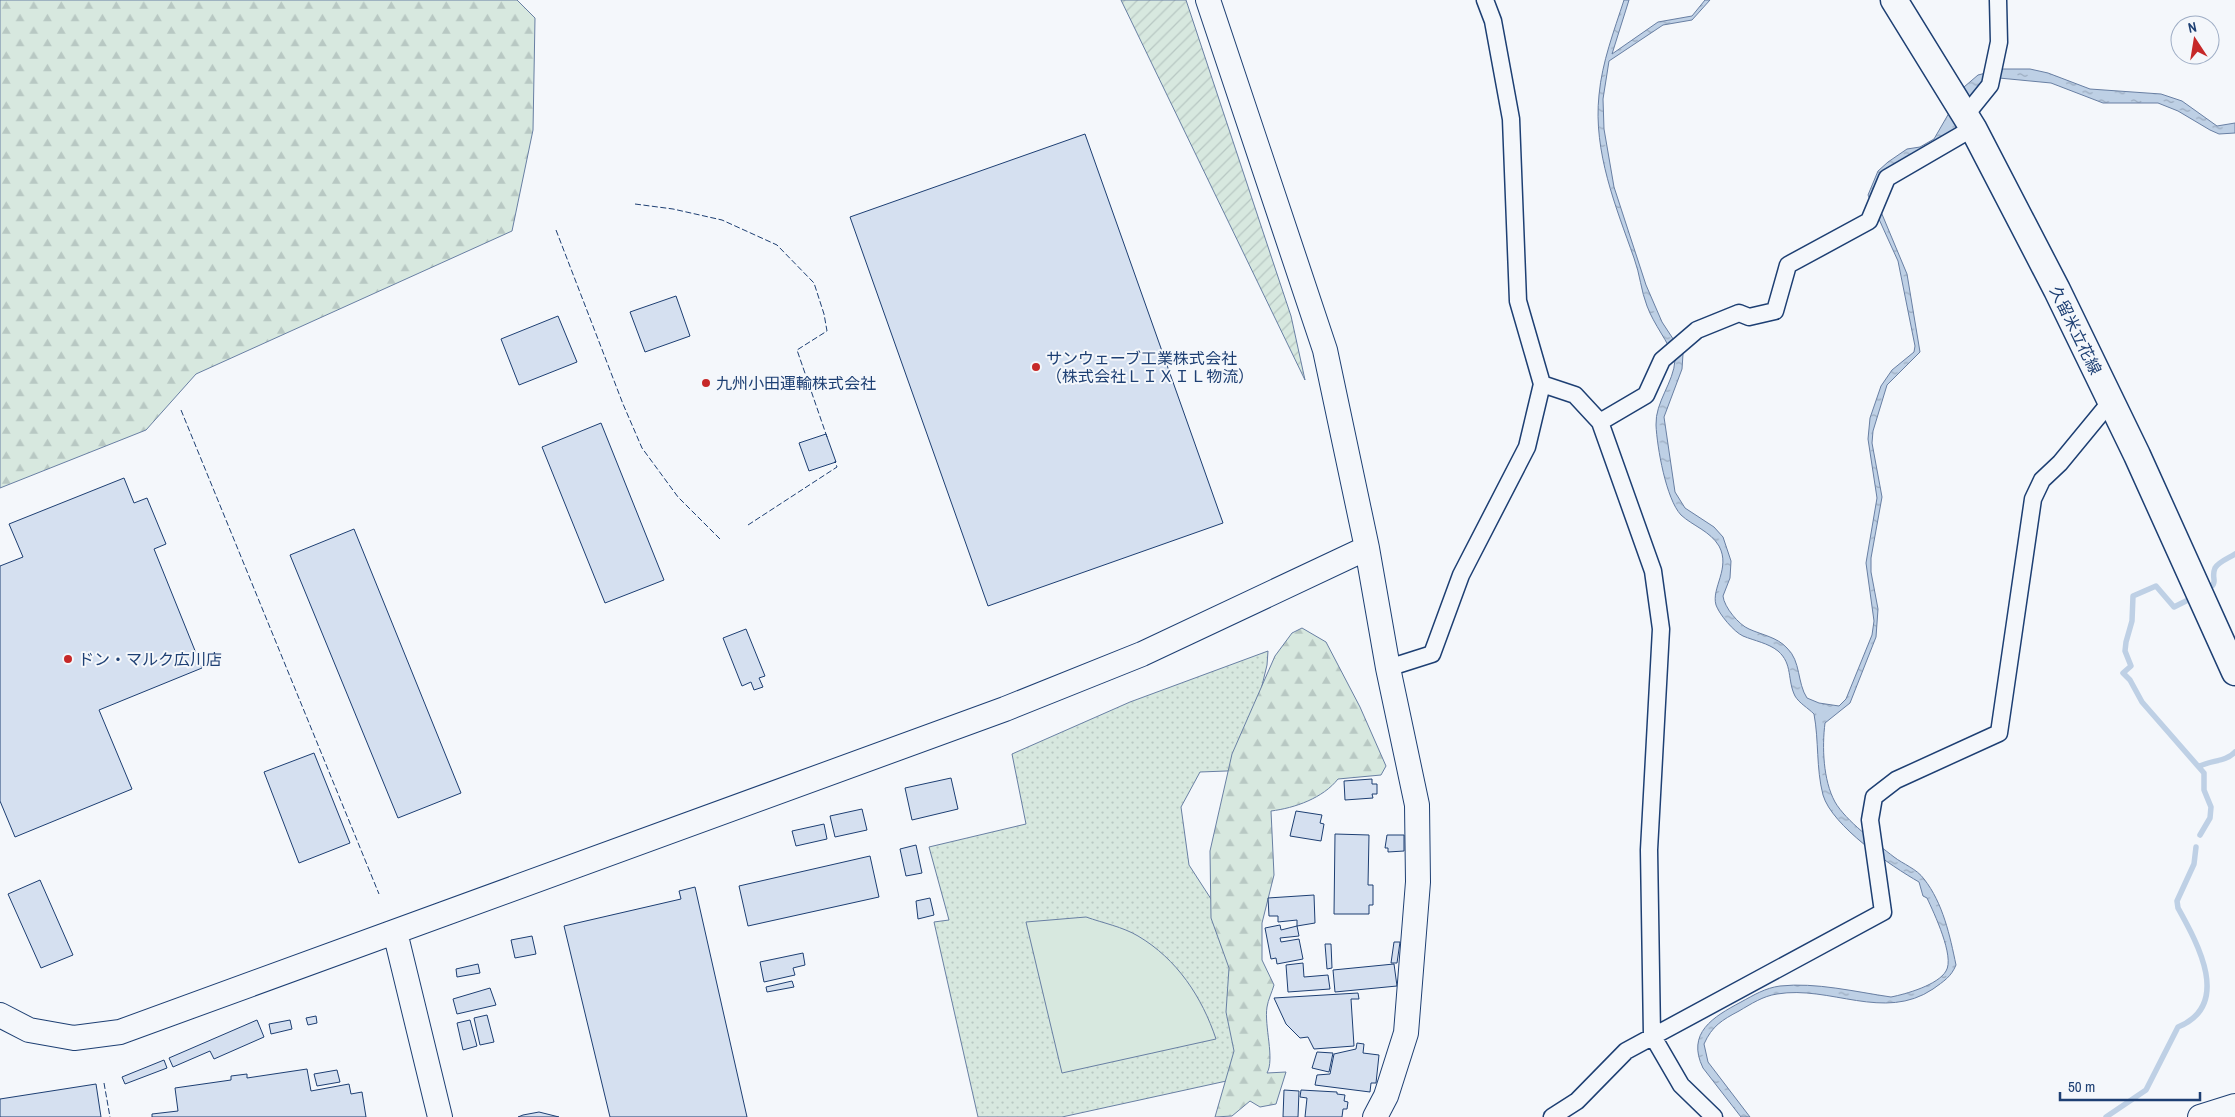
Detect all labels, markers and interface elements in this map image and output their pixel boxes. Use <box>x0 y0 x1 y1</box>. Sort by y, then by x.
north arrow <box>2170 15 2220 65</box>
text: N <box>2186 18 2198 37</box>
street label: 久留米立花線 <box>2045 282 2107 378</box>
place label: サンウェーブ工業株式会社 （株式会社ＬＩＸＩＬ物流） <box>1046 347 1254 387</box>
marker: サンウェーブ工業株式会社 （株式会社ＬＩＸＩＬ物流） <box>1030 361 1042 373</box>
place label: 九州小田運輸株式会社 <box>716 372 876 394</box>
marker: 九州小田運輸株式会社 <box>700 377 712 389</box>
place label: ドン・マルク広川店 <box>78 648 222 670</box>
marker: ドン・マルク広川店 <box>62 653 74 665</box>
scale bar <box>2060 1070 2200 1102</box>
text: 50 m <box>2068 1076 2095 1097</box>

